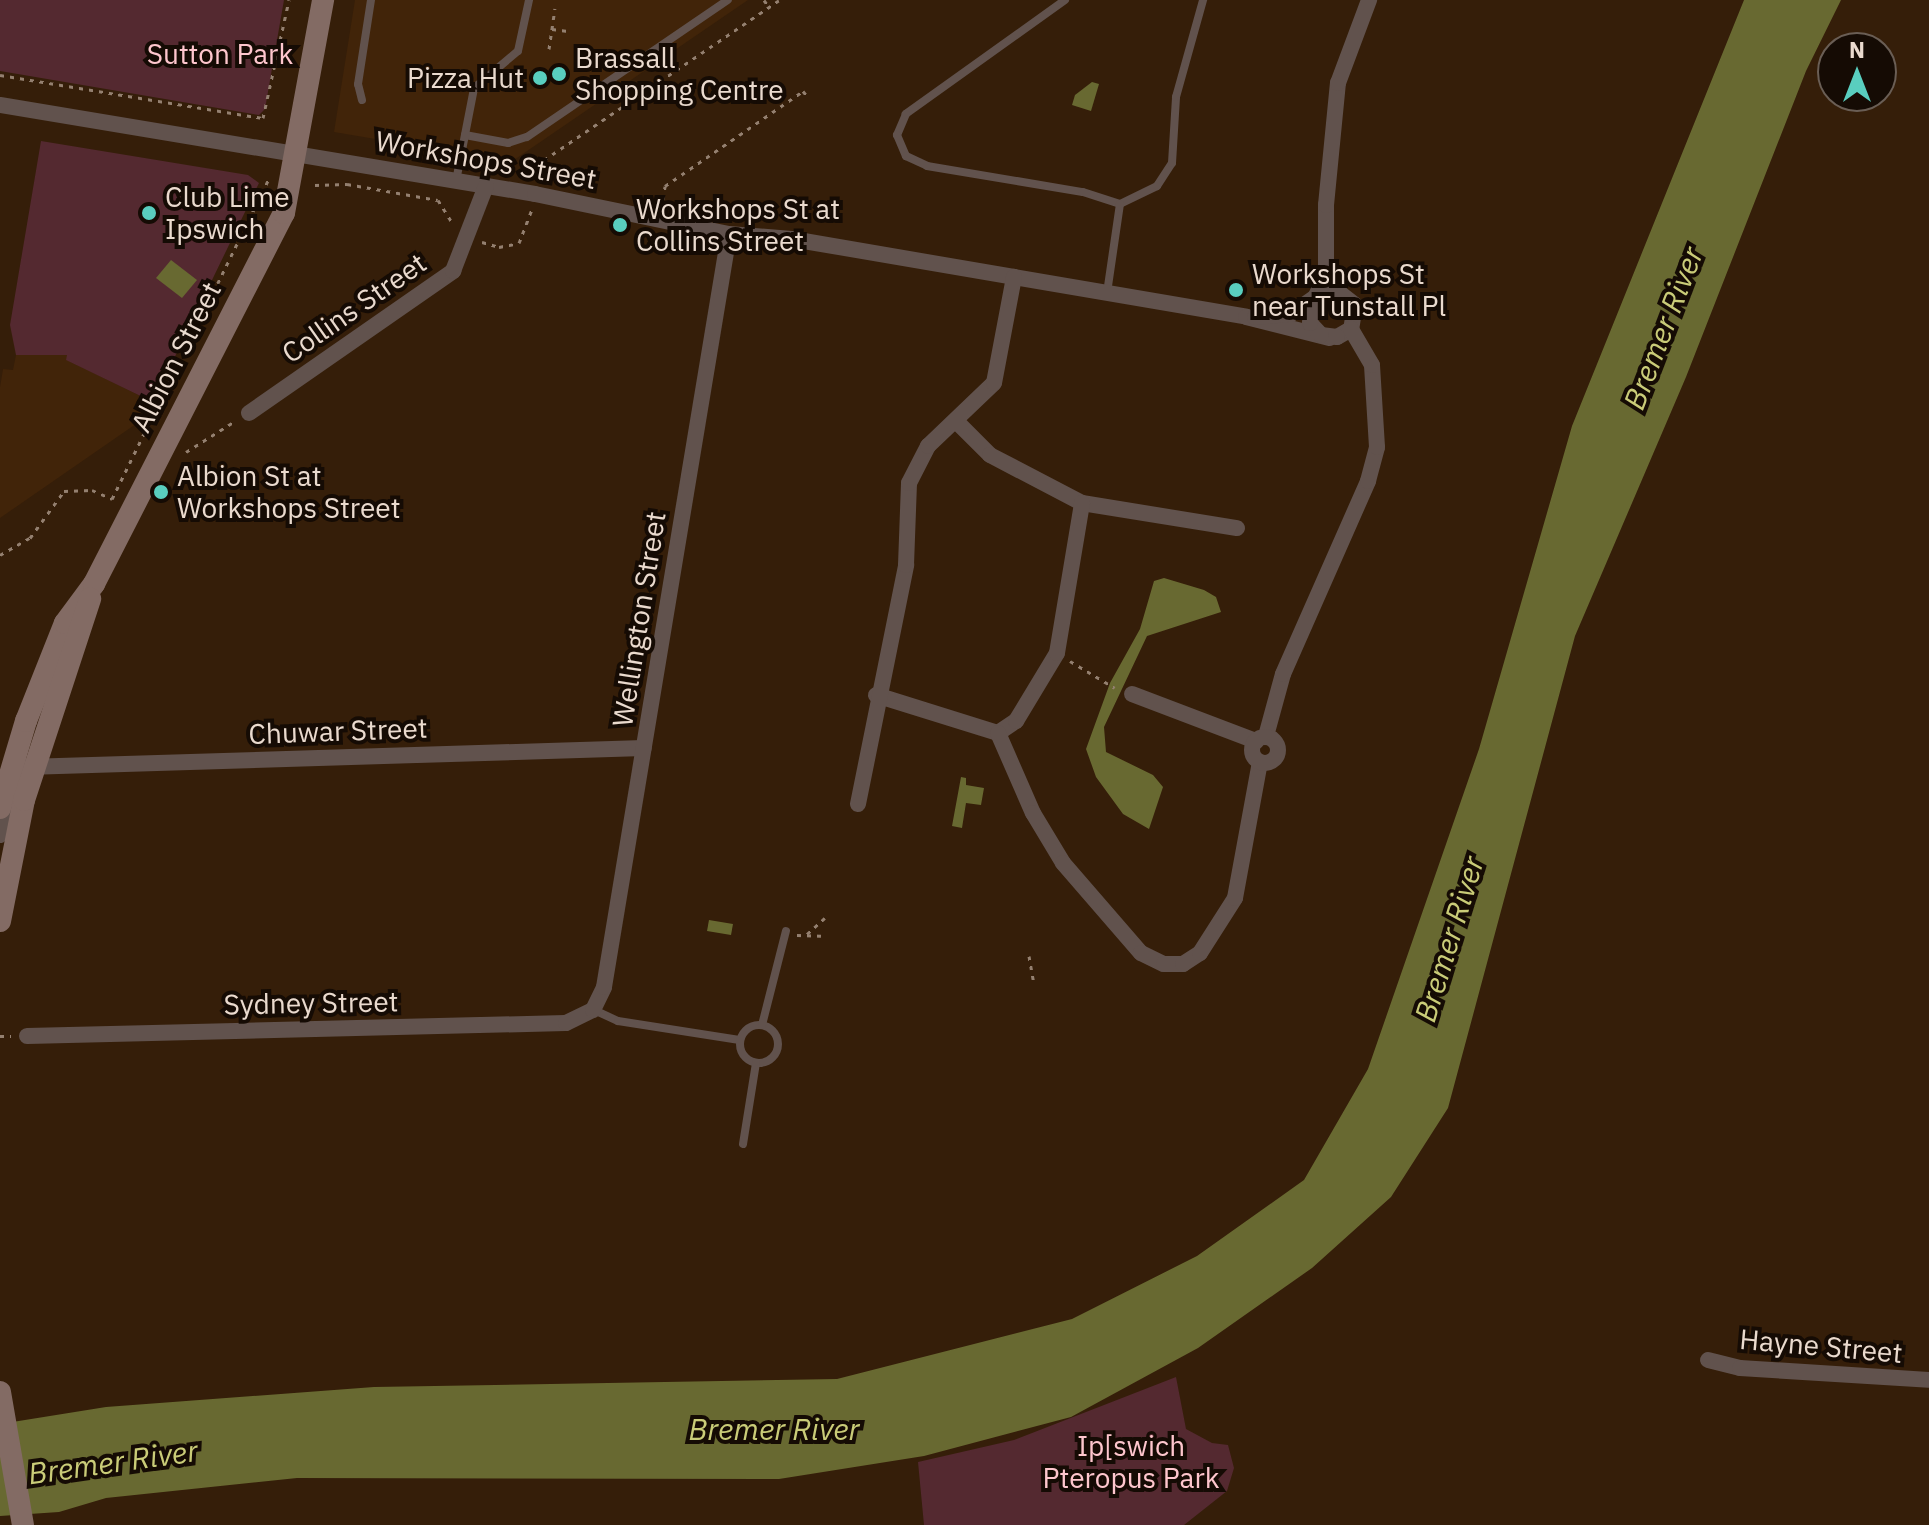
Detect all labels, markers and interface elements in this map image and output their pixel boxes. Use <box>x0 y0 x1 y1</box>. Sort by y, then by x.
north arrow <box>1817 32 1897 112</box>
text: N <box>1849 35 1865 64</box>
park label: Sutton Park <box>147 37 293 71</box>
place label: Brassall Shopping Centre <box>575 41 784 107</box>
place label: Pizza Hut <box>407 61 524 95</box>
marker: Brassall Shopping Centre <box>550 65 568 83</box>
marker: Pizza Hut <box>531 69 549 87</box>
street label: Workshops Street <box>373 124 599 196</box>
place label: Club Lime Ipswich <box>165 180 290 246</box>
place label: Workshops St at Collins Street <box>636 192 840 258</box>
marker: Club Lime Ipswich <box>140 204 158 222</box>
marker: Workshops St at Collins Street <box>611 216 629 234</box>
water label: Bremer River <box>1616 242 1710 414</box>
street label: Collins Street <box>276 246 432 370</box>
place label: Workshops St near Tunstall Pl <box>1252 257 1446 323</box>
street label: Albion Street <box>124 276 228 438</box>
marker: Workshops St near Tunstall Pl <box>1227 281 1245 299</box>
place label: Albion St at Workshops Street <box>177 459 400 525</box>
marker: Albion St at Workshops Street <box>152 483 170 501</box>
street label: Wellington Street <box>605 509 673 729</box>
street label: Chuwar Street <box>248 711 428 751</box>
water label: Bremer River <box>1407 852 1491 1026</box>
street label: Sydney Street <box>223 985 399 1021</box>
street label: Hayne Street <box>1738 1322 1904 1370</box>
water label: Bremer River <box>689 1411 859 1447</box>
park label: Ip[swich Pteropus Park <box>1043 1429 1219 1495</box>
water label: Bremer River <box>26 1432 200 1492</box>

